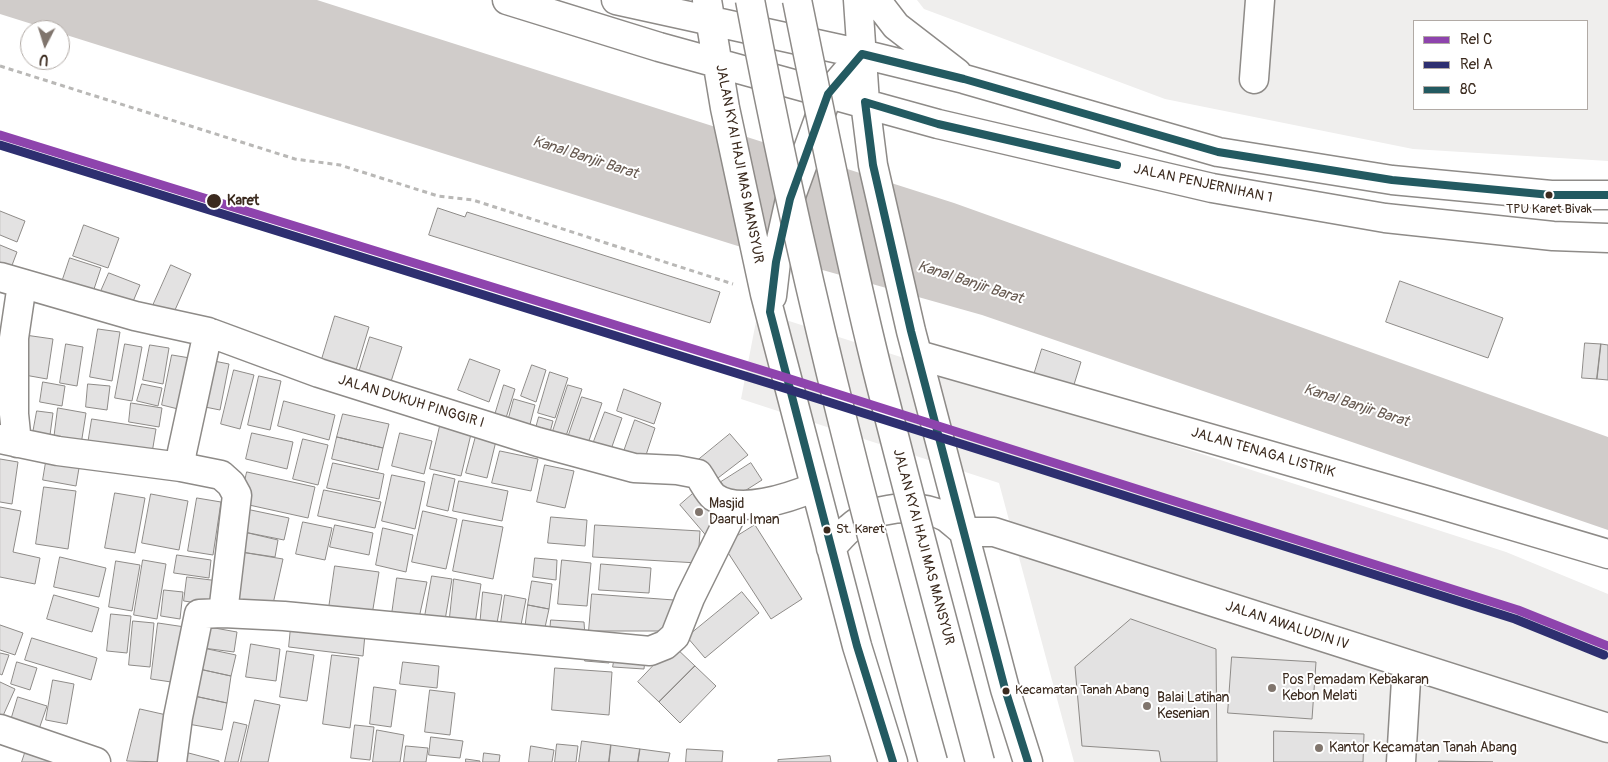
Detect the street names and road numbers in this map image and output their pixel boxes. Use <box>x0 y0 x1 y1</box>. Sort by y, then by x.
street label: JALAN KYAI HAJI MAS MANSYUR <box>711 63 767 265</box>
street label: JALAN PENJERNIHAN 1 <box>1132 161 1274 207</box>
street label: JALAN DUKUH PINGGIR I <box>336 372 486 432</box>
street label: JALAN TENAGA LISTRIK <box>1189 424 1337 482</box>
street label: JALAN KYAI HAJI MAS MANSYUR <box>889 447 957 647</box>
street label: JALAN AWALUDIN IV <box>1223 598 1351 654</box>

